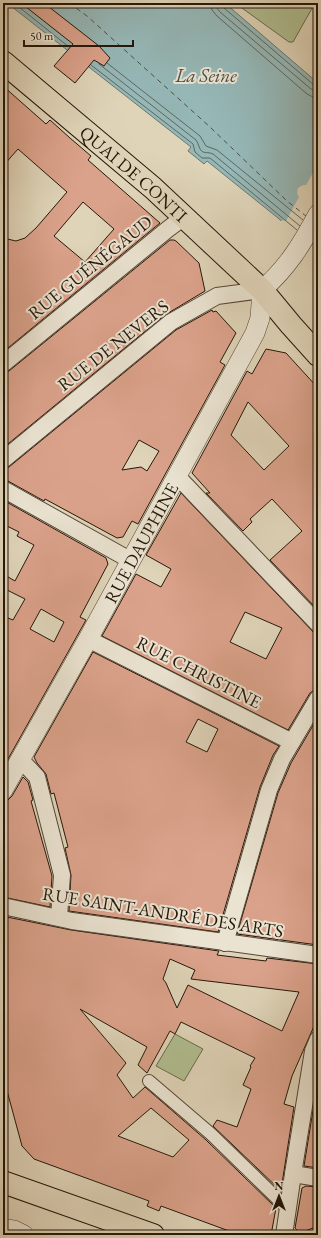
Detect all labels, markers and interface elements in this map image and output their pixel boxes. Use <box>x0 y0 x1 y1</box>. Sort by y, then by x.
scale bar <box>24 22 133 48</box>
text: 50 m <box>30 28 54 44</box>
water label: La Seine <box>174 63 237 88</box>
street label: QUAI DE CONTI <box>75 120 193 226</box>
street label: RUE GUÉNÉGAUD <box>23 210 157 324</box>
street label: RUE DE NEVERS <box>53 294 173 396</box>
street label: RUE DAUPHINE <box>98 478 183 607</box>
street label: RUE CHRISTINE <box>133 631 265 713</box>
street label: RUE SAINT-ANDRÉ DES ARTS <box>41 882 285 942</box>
north arrow <box>259 1176 299 1216</box>
text: N <box>275 1179 284 1193</box>

